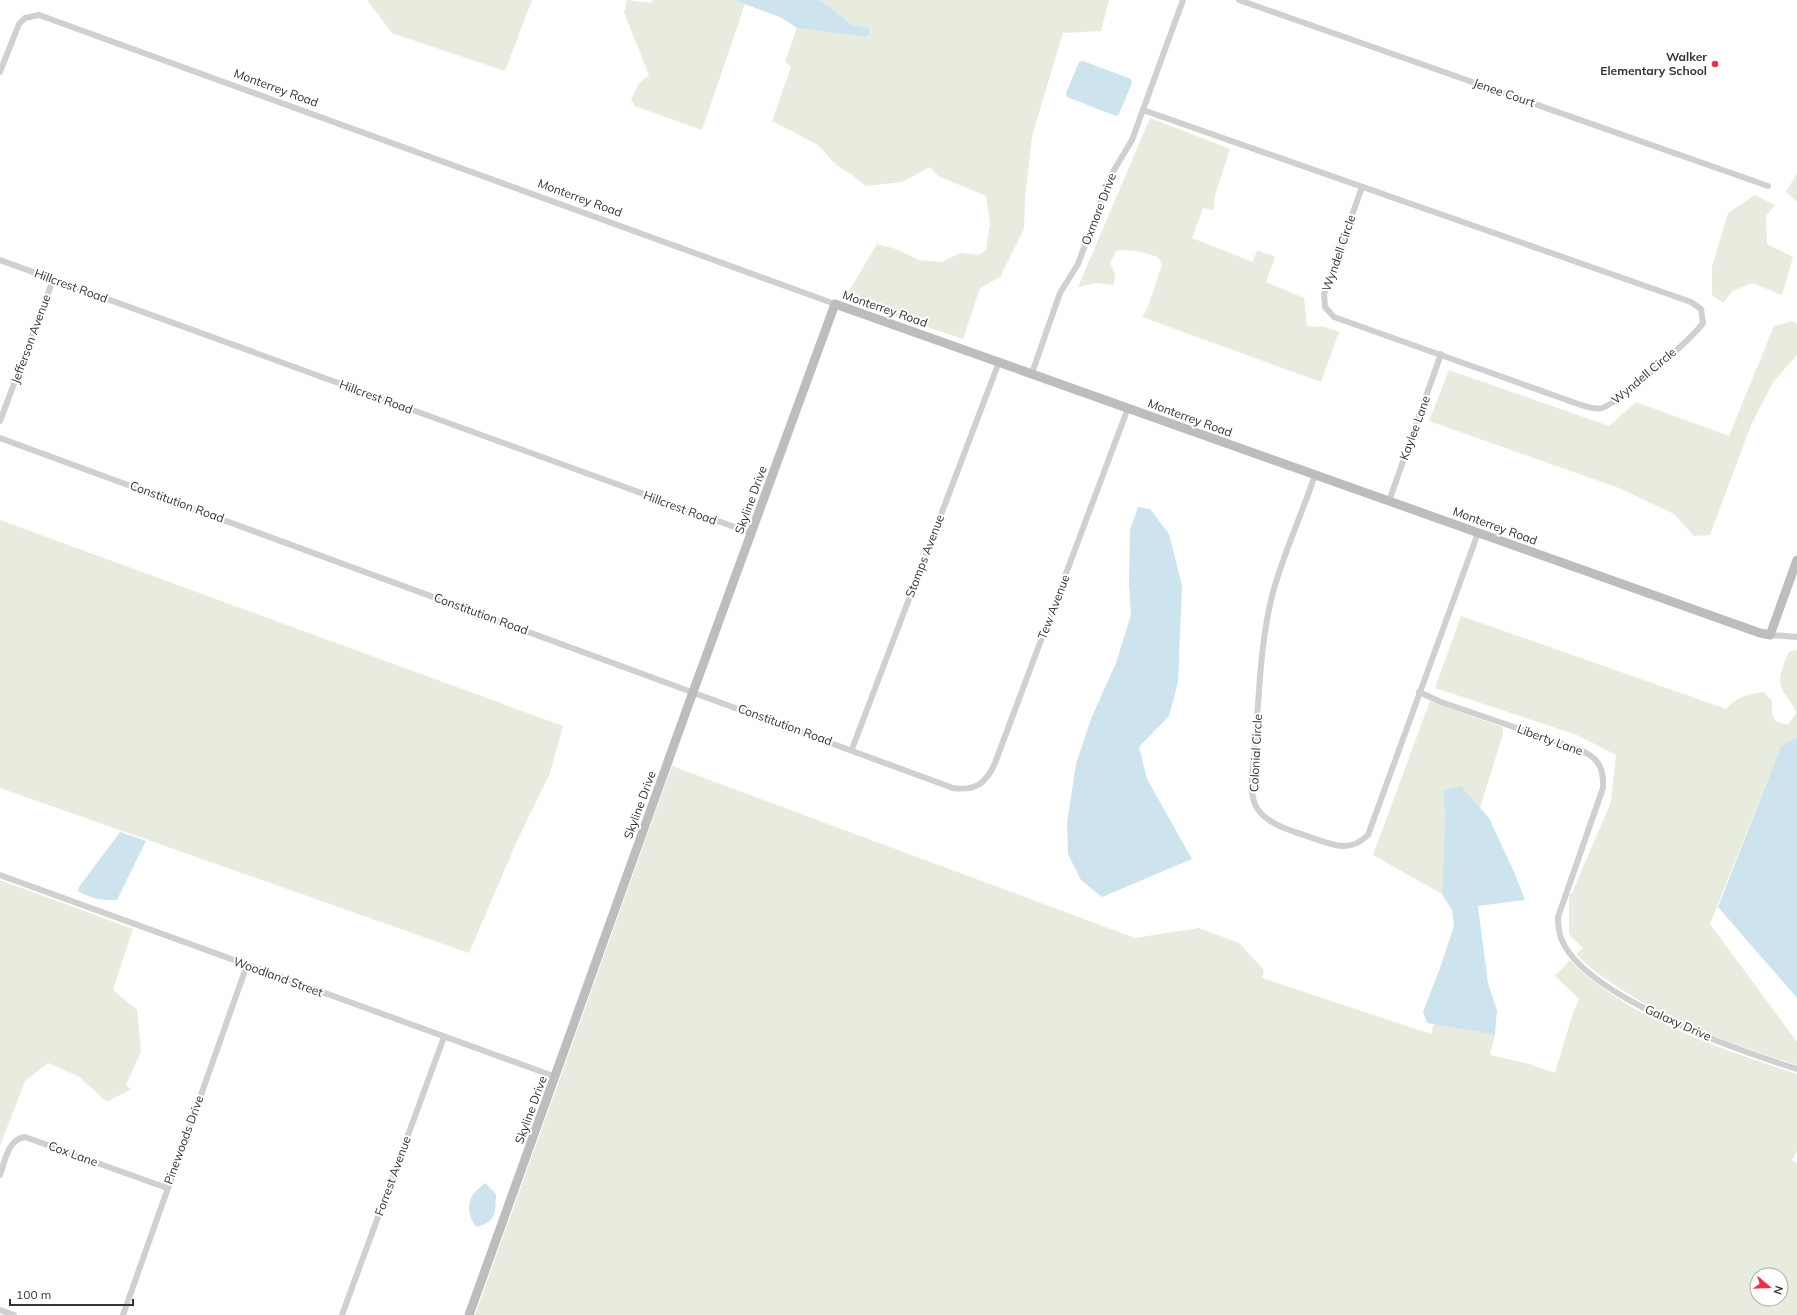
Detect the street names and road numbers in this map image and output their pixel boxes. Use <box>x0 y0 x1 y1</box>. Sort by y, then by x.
street label: Monterrey Road <box>232 65 320 110</box>
street label: Jenee Court <box>1471 75 1537 110</box>
street label: Oxmore Drive <box>1078 171 1119 247</box>
street label: Monterrey Road <box>536 175 624 220</box>
street label: Wyndell Circle <box>1318 213 1359 293</box>
street label: Hillcrest Road <box>32 265 110 306</box>
street label: Monterrey Road <box>841 287 930 330</box>
street label: Jefferson Avenue <box>7 292 54 385</box>
street label: Wyndell Circle <box>1608 344 1679 407</box>
street label: Hillcrest Road <box>337 376 415 417</box>
street label: Kaylee Lane <box>1396 394 1433 462</box>
street label: Monterrey Road <box>1146 395 1234 440</box>
street label: Skyline Drive <box>731 464 770 536</box>
street label: Constitution Road <box>128 478 226 526</box>
street label: Hillcrest Road <box>641 487 719 528</box>
street label: Monterrey Road <box>1451 503 1539 548</box>
street label: Stamps Avenue <box>902 512 947 599</box>
street label: Tew Avenue <box>1034 572 1073 641</box>
street label: Constitution Road <box>432 590 530 638</box>
street label: Constitution Road <box>736 701 834 749</box>
street label: Colonial Circle <box>1246 714 1265 792</box>
street label: Liberty Lane <box>1515 721 1585 758</box>
street label: Skyline Drive <box>620 769 659 841</box>
street label: Woodland Street <box>231 953 325 1000</box>
street label: Galaxy Drive <box>1643 1001 1714 1044</box>
street label: Skyline Drive <box>511 1074 550 1146</box>
street label: Pinewoods Drive <box>160 1093 207 1186</box>
street label: Forrest Avenue <box>371 1134 414 1218</box>
street label: Cox Lane <box>46 1138 100 1169</box>

